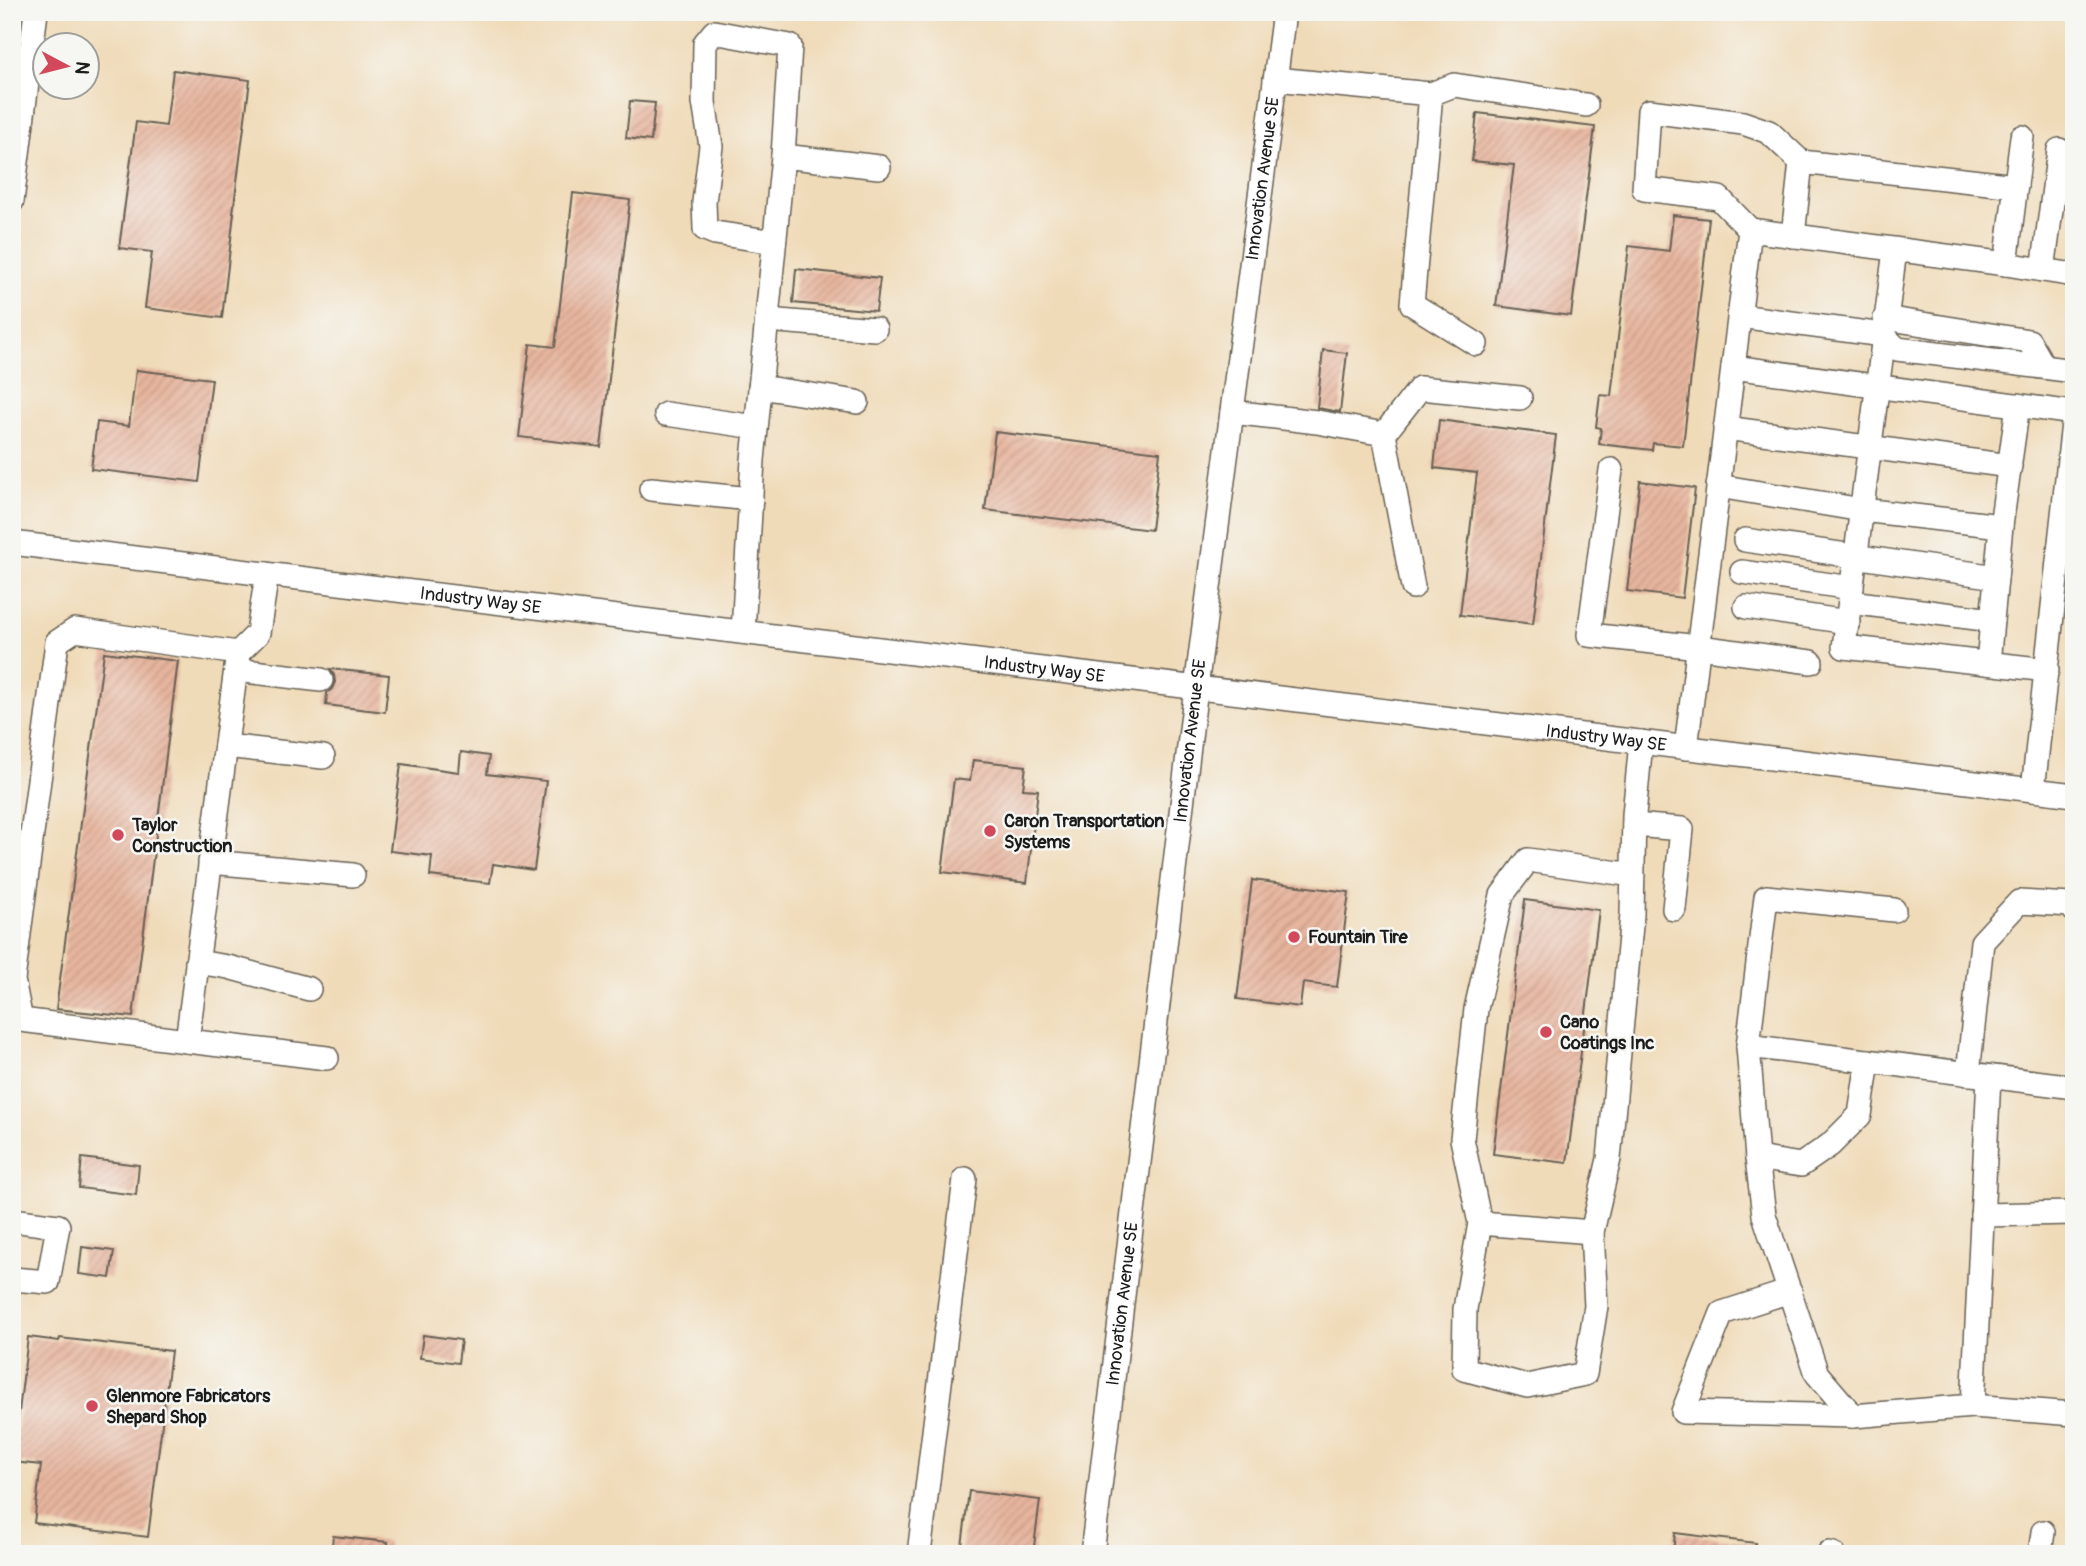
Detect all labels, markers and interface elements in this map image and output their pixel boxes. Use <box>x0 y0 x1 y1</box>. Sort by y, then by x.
north arrow <box>32 32 102 102</box>
text: N <box>69 60 95 76</box>
street label: Innovation Avenue SE <box>1240 95 1284 262</box>
street label: Industry Way SE <box>419 581 542 619</box>
street label: Industry Way SE <box>983 650 1106 688</box>
street label: Innovation Avenue SE <box>1168 658 1211 824</box>
street label: Industry Way SE <box>1544 719 1668 757</box>
place label: Caron Transportation Systems <box>1004 810 1165 854</box>
place label: Taylor Construction <box>131 814 232 858</box>
marker: Caron Transportation Systems <box>982 823 998 839</box>
marker: Taylor Construction <box>110 827 126 843</box>
place label: Fountain Tire <box>1308 926 1409 949</box>
marker: Fountain Tire <box>1286 929 1302 945</box>
place label: Cano Coatings Inc <box>1560 1011 1654 1055</box>
marker: Cano Coatings Inc <box>1538 1024 1554 1040</box>
street label: Innovation Avenue SE <box>1101 1221 1143 1387</box>
place label: Glenmore Fabricators Shepard Shop <box>106 1385 271 1429</box>
marker: Glenmore Fabricators Shepard Shop <box>84 1398 100 1414</box>

